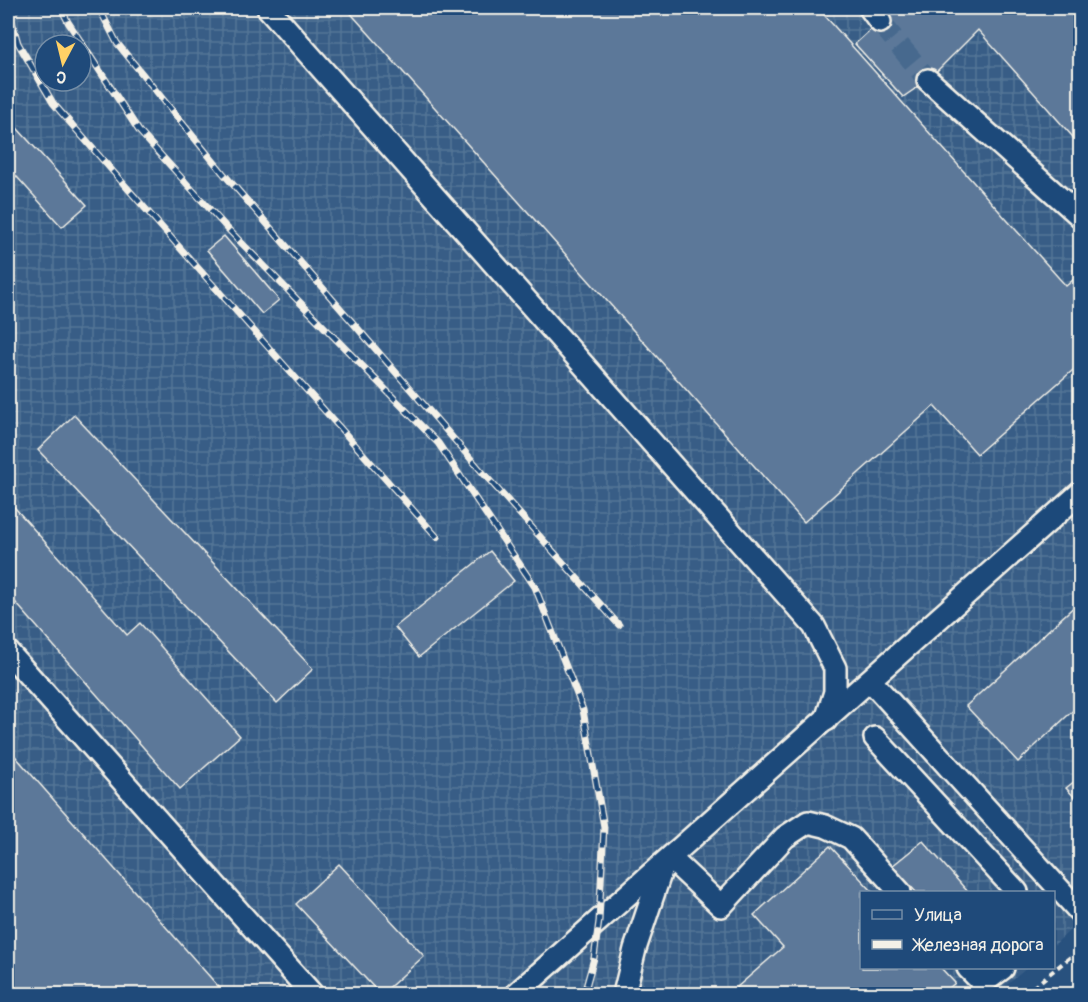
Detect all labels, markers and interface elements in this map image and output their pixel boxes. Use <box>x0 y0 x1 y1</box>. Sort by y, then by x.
north arrow <box>33 33 93 93</box>
text: С <box>55 66 67 87</box>
legend <box>860 891 1055 969</box>
text: Улица <box>914 904 962 927</box>
text: Железная дорога <box>911 934 1044 957</box>

